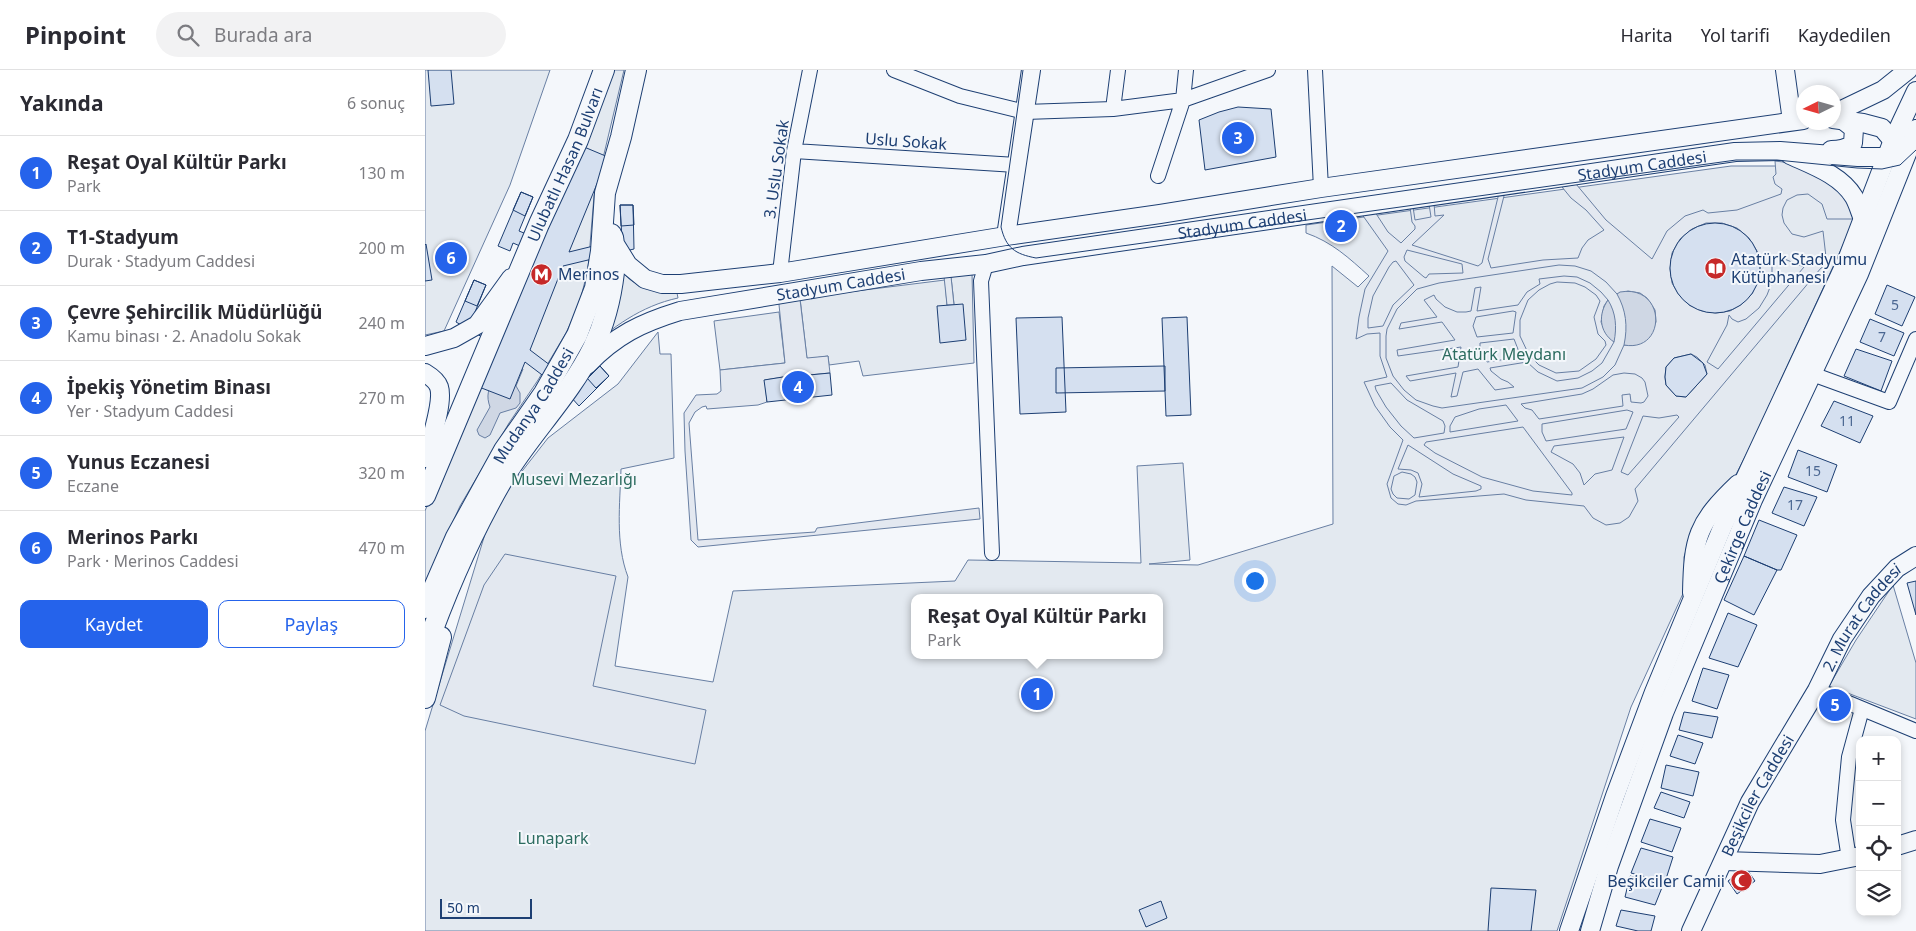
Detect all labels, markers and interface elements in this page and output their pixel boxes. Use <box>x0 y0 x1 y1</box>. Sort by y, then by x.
search box <box>156 12 506 57</box>
text: Pinpoint <box>25 18 126 51</box>
icon: search <box>174 21 202 49</box>
text: Burada ara <box>214 22 312 48</box>
text: Harita <box>1621 23 1673 47</box>
text: Yol tarifi <box>1701 23 1770 47</box>
text: Kaydedilen <box>1798 23 1891 47</box>
street label: Ulubatlı Hasan Bulvarı <box>522 84 608 245</box>
north arrow <box>1796 85 1841 130</box>
text: Yakında <box>20 89 103 117</box>
text: 6 sonuç <box>347 92 405 114</box>
street label: 3. Uslu Sokak <box>758 118 794 220</box>
pin: 3 <box>1222 119 1254 157</box>
street label: Uslu Sokak <box>864 127 948 155</box>
street label: Stadyum Caddesi <box>1576 145 1708 186</box>
text: Reşat Oyal Kültür Parkı <box>67 149 287 175</box>
text: 1 <box>31 162 41 184</box>
text: 130 m <box>358 162 405 184</box>
text: Park <box>67 175 101 197</box>
street label: Stadyum Caddesi <box>1176 204 1308 244</box>
pin: 2 <box>1325 207 1357 245</box>
text: T1-Stadyum <box>67 224 179 250</box>
text: 2 <box>31 237 41 259</box>
text: 200 m <box>358 237 405 259</box>
pin: 6 <box>435 239 467 277</box>
place label: Atatürk Stadyumu Kütüphanesi <box>1731 248 1867 288</box>
text: Durak · Stadyum Caddesi <box>67 250 255 272</box>
library icon: Atatürk Stadyumu Kütüphanesi <box>1703 256 1727 280</box>
metro station icon: Merinos <box>530 262 554 286</box>
place label: Merinos <box>558 263 620 285</box>
street label: Stadyum Caddesi <box>775 263 907 306</box>
house number: 5 <box>1891 295 1899 314</box>
text: Çevre Şehircilik Müdürlüğü <box>67 299 322 325</box>
text: 3 <box>31 312 41 334</box>
text: 240 m <box>358 312 405 334</box>
text: Kamu binası · 2. Anadolu Sokak <box>67 325 301 347</box>
house number: 7 <box>1878 327 1886 346</box>
park label: Atatürk Meydanı <box>1442 343 1566 365</box>
street label: Mudanya Caddesi <box>488 344 579 467</box>
pin: 4 <box>782 368 814 406</box>
text: İpekiş Yönetim Binası <box>67 374 271 400</box>
text: 4 <box>31 387 41 409</box>
text: 270 m <box>358 387 405 409</box>
text: Yer · Stadyum Caddesi <box>67 400 234 422</box>
house number: 11 <box>1839 411 1855 430</box>
text: Yunus Eczanesi <box>67 449 210 475</box>
house number: 15 <box>1805 461 1821 480</box>
text: 5 <box>31 462 41 484</box>
text: 320 m <box>358 462 405 484</box>
street label: Çekirge Caddesi <box>1708 467 1776 587</box>
park label: Musevi Mezarlığı <box>511 468 637 490</box>
text: Eczane <box>67 475 119 497</box>
house number: 17 <box>1787 495 1803 514</box>
text: Merinos Parkı <box>67 524 198 550</box>
text: 6 <box>31 537 41 559</box>
text: 470 m <box>358 537 405 559</box>
text: Park · Merinos Caddesi <box>67 550 239 572</box>
street label: 2. Murat Caddesi <box>1817 558 1905 675</box>
your location <box>1242 568 1268 594</box>
popup <box>911 594 1163 659</box>
button: Kaydet <box>20 600 208 648</box>
button: Paylaş <box>218 600 405 648</box>
text: Reşat Oyal Kültür Parkı <box>927 603 1147 629</box>
text: Park <box>927 629 961 651</box>
pin: 1 <box>1021 675 1053 713</box>
pin: 5 <box>1819 686 1851 724</box>
street label: Beşikciler Caddesi <box>1716 730 1799 860</box>
map controls <box>1856 736 1901 916</box>
button: + <box>1856 736 1901 781</box>
button: − <box>1856 781 1901 826</box>
button: locate <box>1856 826 1901 871</box>
park label: Lunapark <box>517 827 589 849</box>
mosque icon: Beşikciler Camii <box>1729 869 1753 893</box>
place label: Beşikciler Camii <box>1607 870 1725 892</box>
button: layers <box>1856 871 1901 916</box>
scale bar <box>440 896 533 919</box>
text: 50 m <box>447 898 480 917</box>

